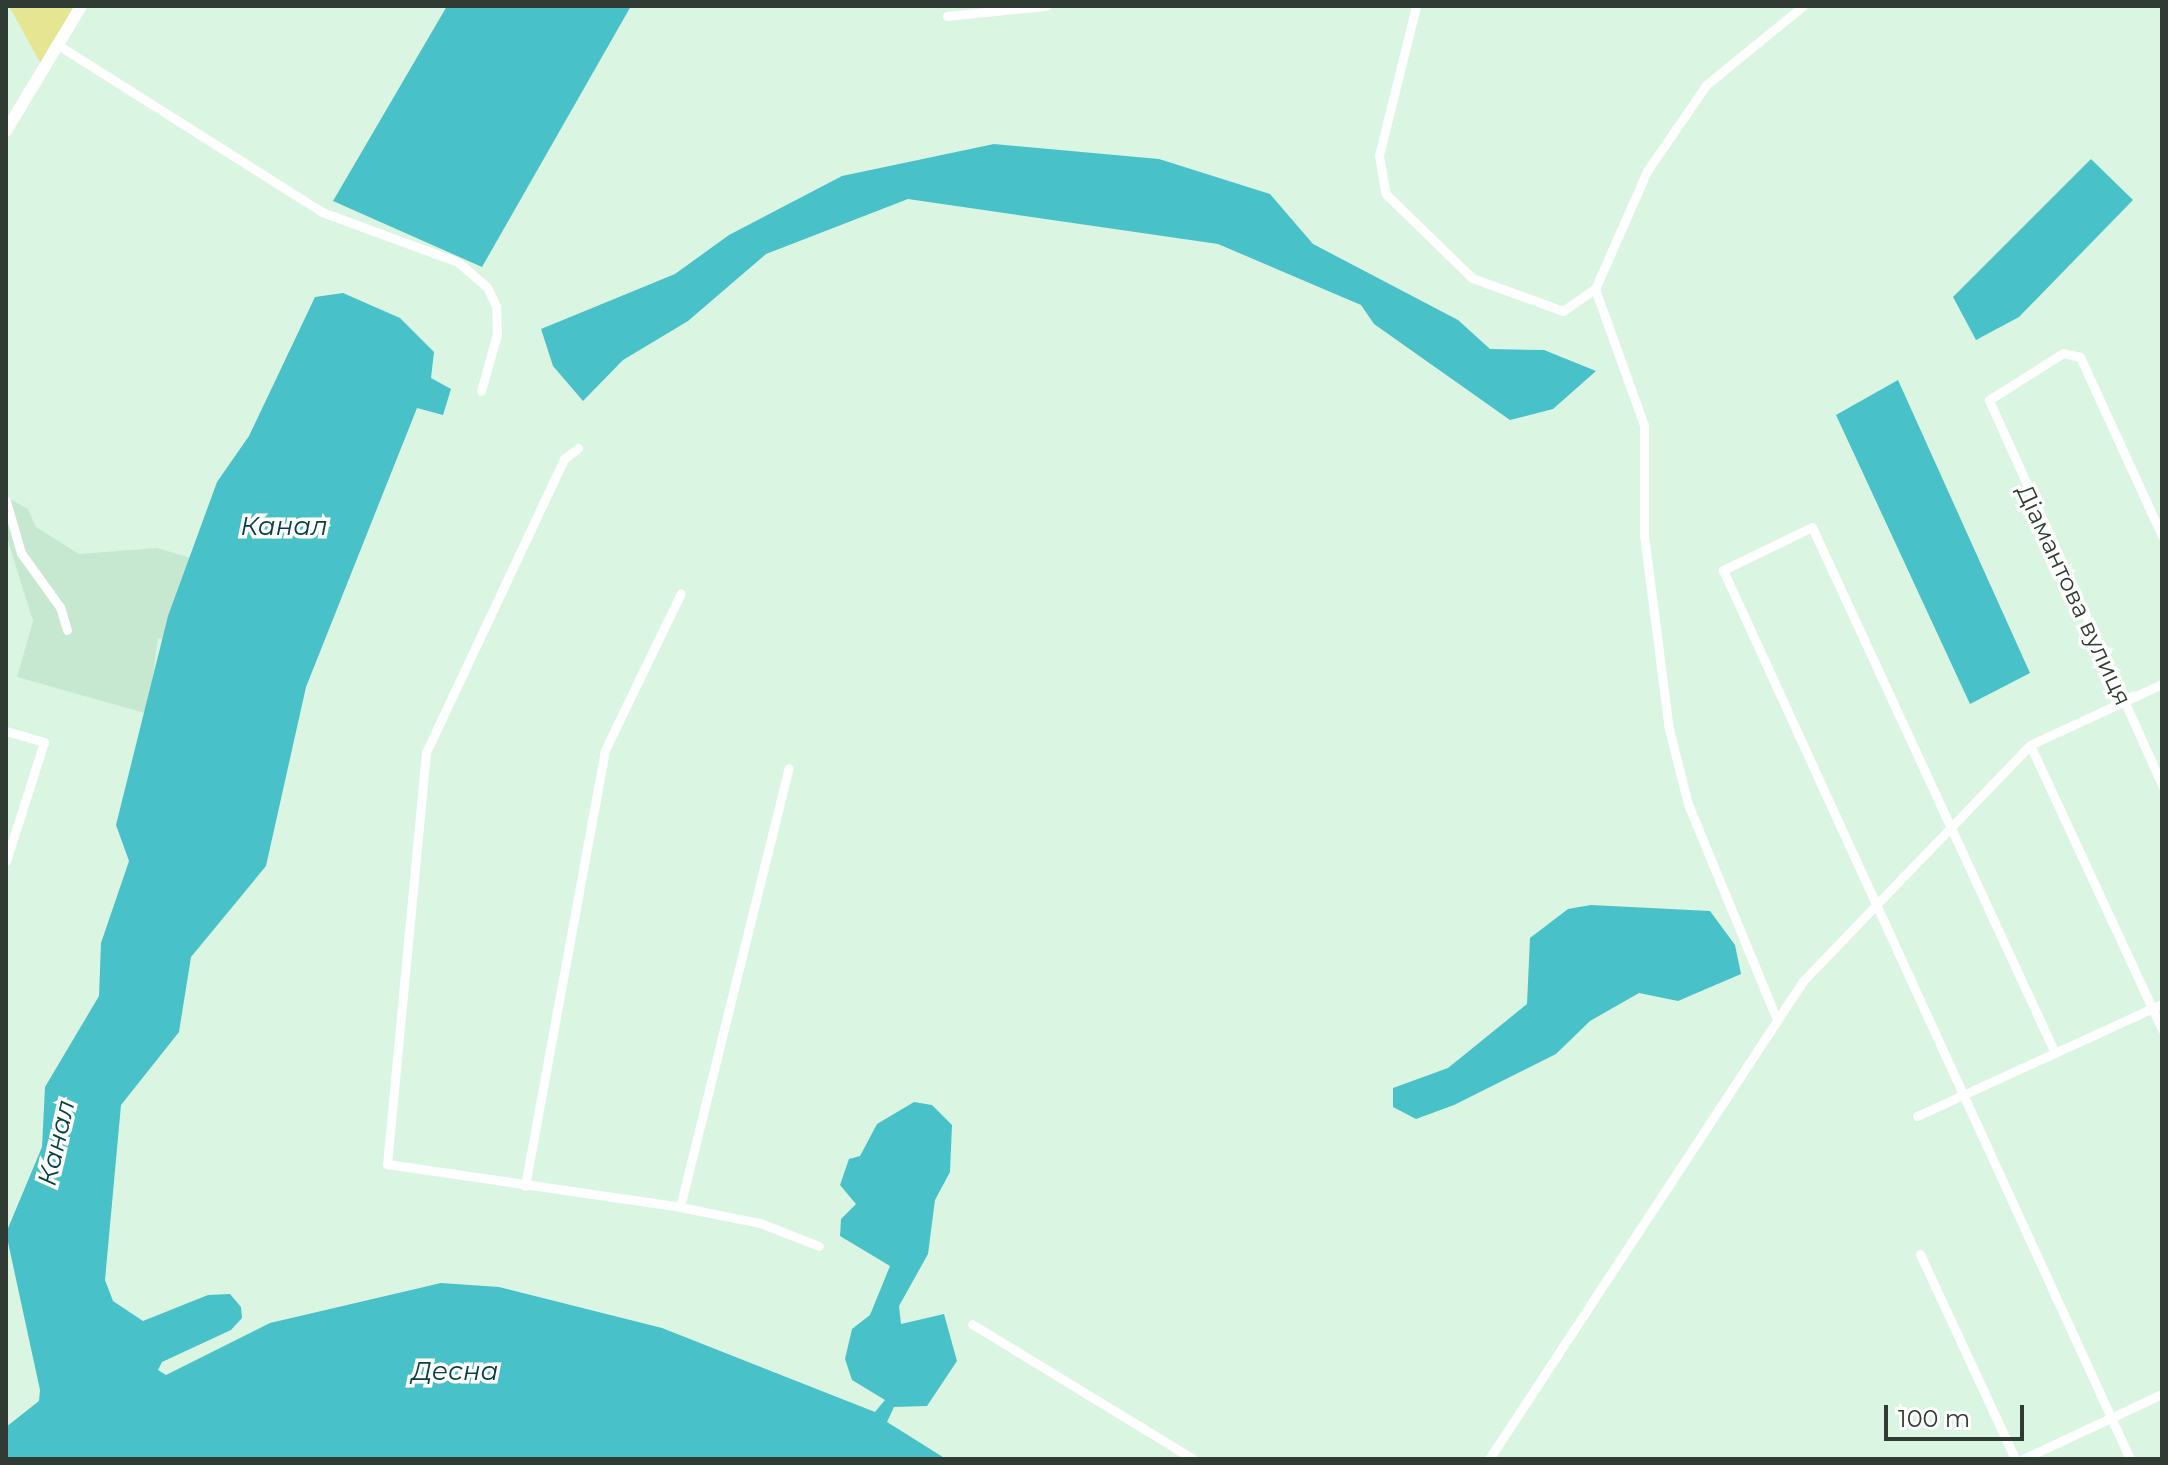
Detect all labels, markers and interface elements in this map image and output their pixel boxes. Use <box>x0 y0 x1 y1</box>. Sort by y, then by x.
street label: Діамантова вулиця <box>2010 480 2138 710</box>
water label: Канал <box>240 511 328 543</box>
water label: Канал <box>32 1097 82 1189</box>
water label: Десна <box>412 1356 498 1388</box>
scale bar <box>1888 1389 2028 1439</box>
text: 100 m <box>1898 1404 1970 1433</box>

